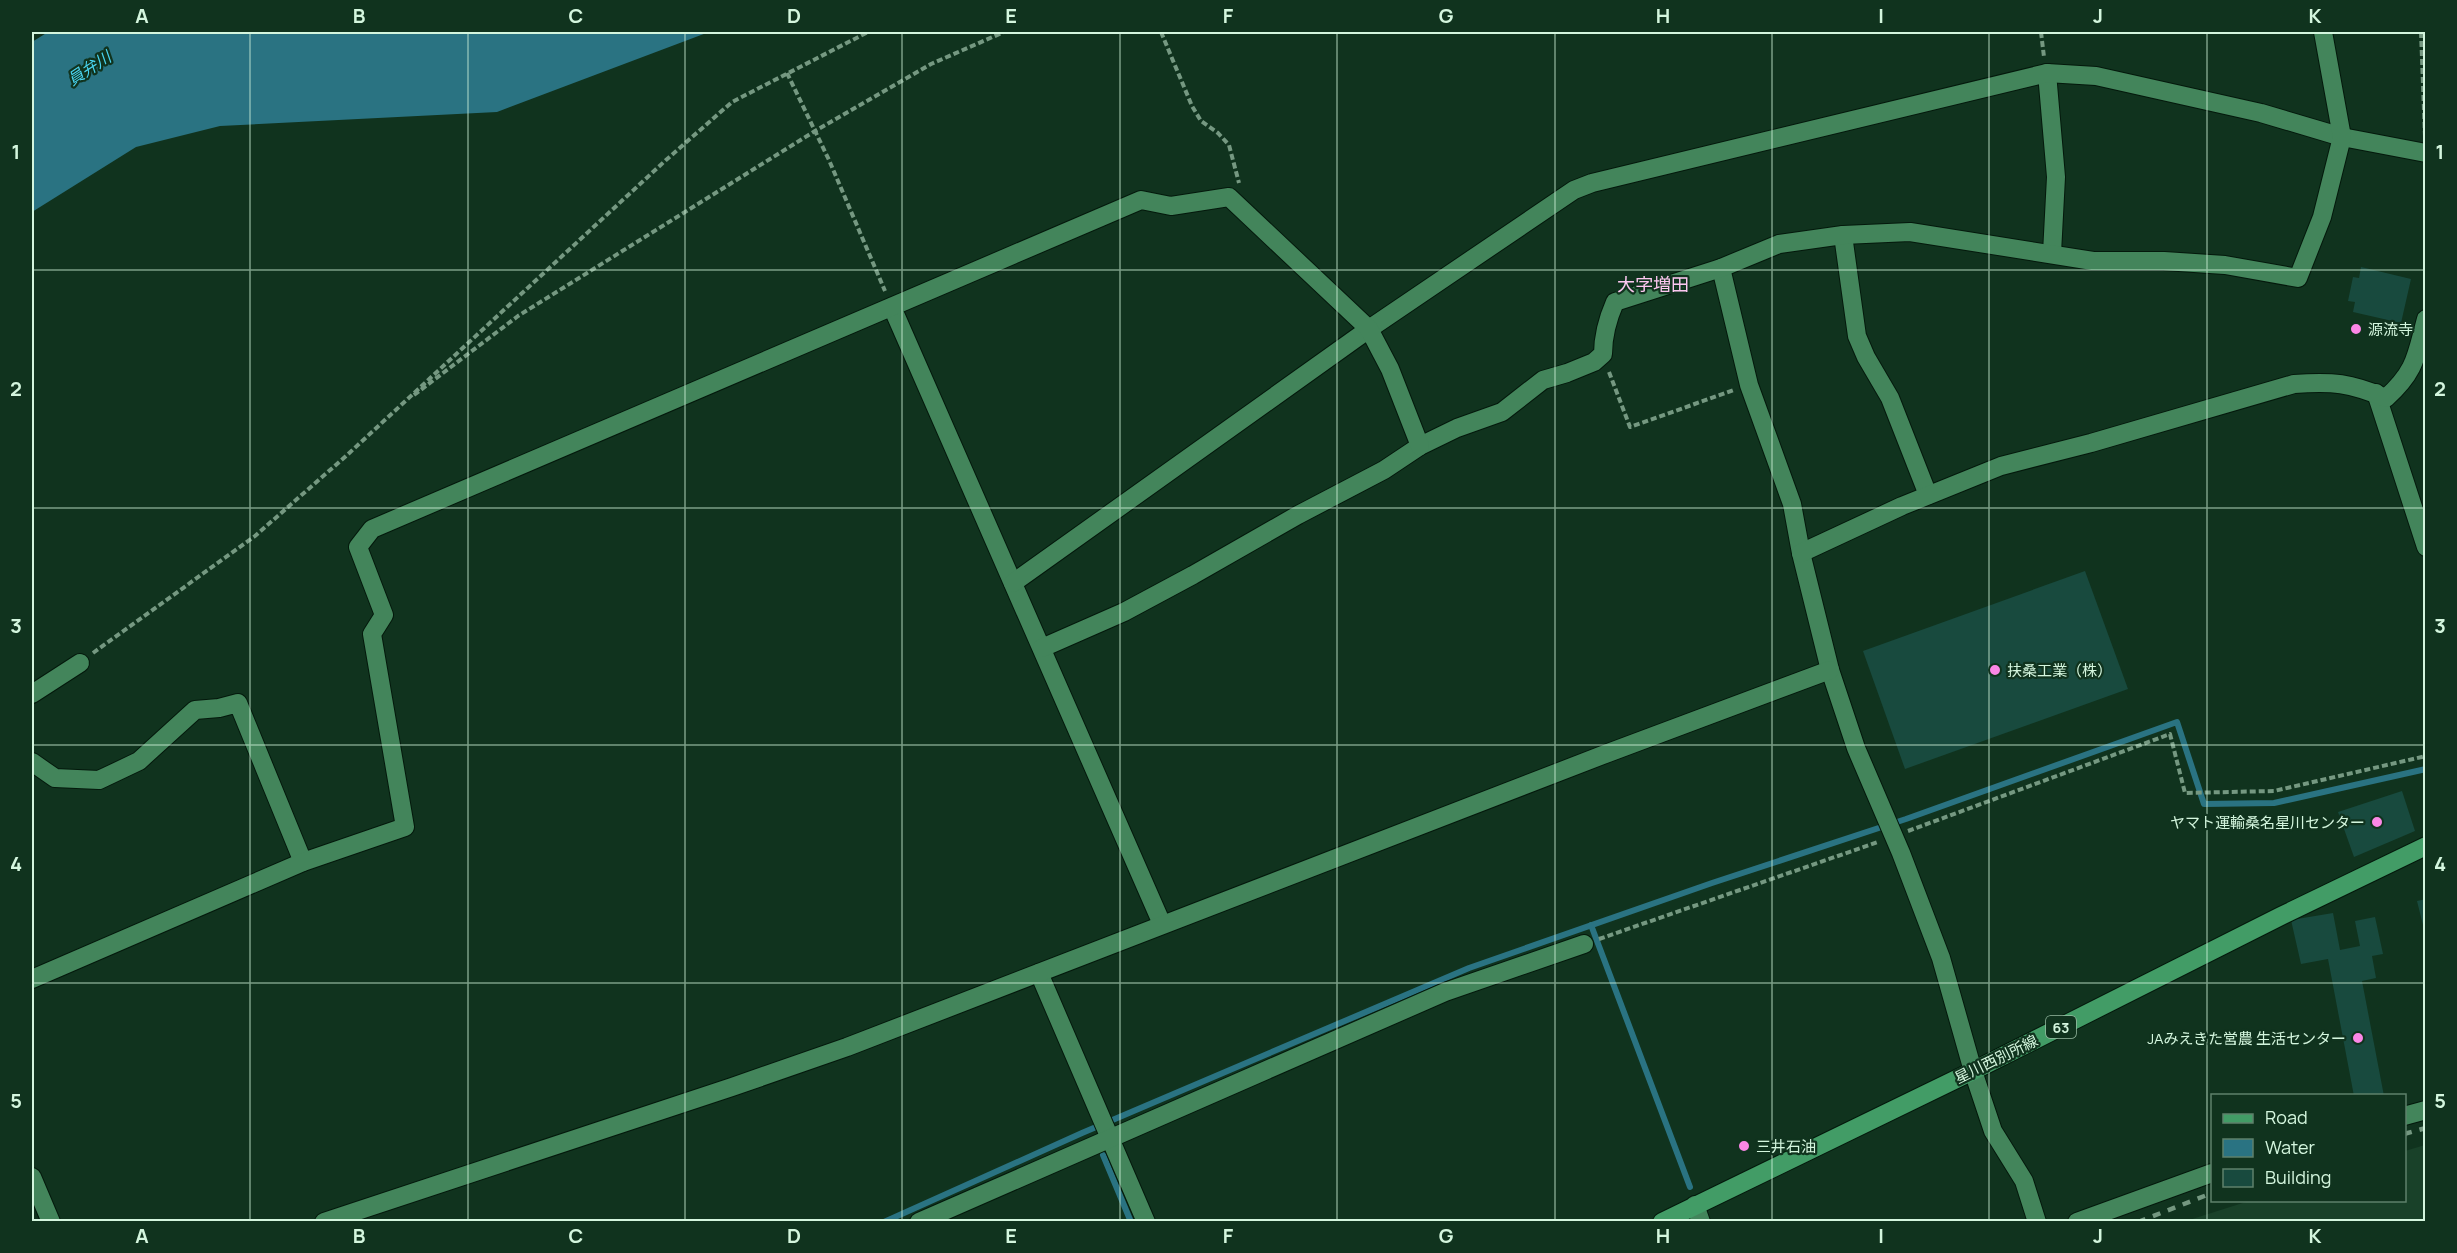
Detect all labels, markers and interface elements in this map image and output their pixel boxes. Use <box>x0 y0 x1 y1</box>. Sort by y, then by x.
text: A <box>135 2 149 29</box>
text: B <box>353 2 366 29</box>
text: C <box>569 2 583 29</box>
text: D <box>787 2 801 29</box>
text: E <box>1005 2 1017 29</box>
text: F <box>1223 2 1234 29</box>
text: G <box>1439 2 1454 29</box>
text: H <box>1656 2 1670 29</box>
text: I <box>1878 2 1884 29</box>
text: J <box>2093 2 2103 29</box>
text: K <box>2309 2 2322 29</box>
water label: 員弁川 <box>63 45 117 90</box>
text: 1 <box>12 138 20 165</box>
text: 1 <box>2436 138 2444 165</box>
district label: 大字増田 <box>1617 272 1689 296</box>
place label: 源流寺 <box>2368 319 2413 340</box>
marker: 源流寺 <box>2349 322 2363 336</box>
text: 2 <box>10 375 22 402</box>
text: 2 <box>2434 375 2446 402</box>
text: 3 <box>10 612 22 639</box>
text: 3 <box>2434 612 2446 639</box>
place label: 扶桑工業（株） <box>2007 660 2112 681</box>
marker: 扶桑工業（株） <box>1988 663 2002 677</box>
place label: ヤマト運輸桑名星川センター <box>2170 812 2365 833</box>
marker: ヤマト運輸桑名星川センター <box>2370 815 2384 829</box>
text: 4 <box>10 850 22 877</box>
text: 4 <box>2434 850 2446 877</box>
road number: 63 <box>2046 1016 2076 1038</box>
place label: JAみえきた営農 生活センター <box>2147 1028 2346 1049</box>
street label: 星川西別所線 <box>1951 1030 2041 1088</box>
marker: JAみえきた営農 生活センター <box>2351 1031 2365 1045</box>
text: 5 <box>10 1087 22 1114</box>
text: 5 <box>2434 1087 2446 1114</box>
legend <box>2211 1094 2406 1202</box>
text: Road <box>2265 1105 2308 1129</box>
text: Water <box>2265 1135 2315 1159</box>
place label: 三井石油 <box>1756 1136 1816 1157</box>
marker: 三井石油 <box>1737 1139 1751 1153</box>
text: Building <box>2265 1165 2331 1189</box>
text: A <box>135 1222 149 1249</box>
text: B <box>353 1222 366 1249</box>
text: C <box>569 1222 583 1249</box>
text: D <box>787 1222 801 1249</box>
text: E <box>1005 1222 1017 1249</box>
text: F <box>1223 1222 1234 1249</box>
text: G <box>1439 1222 1454 1249</box>
text: H <box>1656 1222 1670 1249</box>
text: I <box>1878 1222 1884 1249</box>
text: J <box>2093 1222 2103 1249</box>
text: K <box>2309 1222 2322 1249</box>

